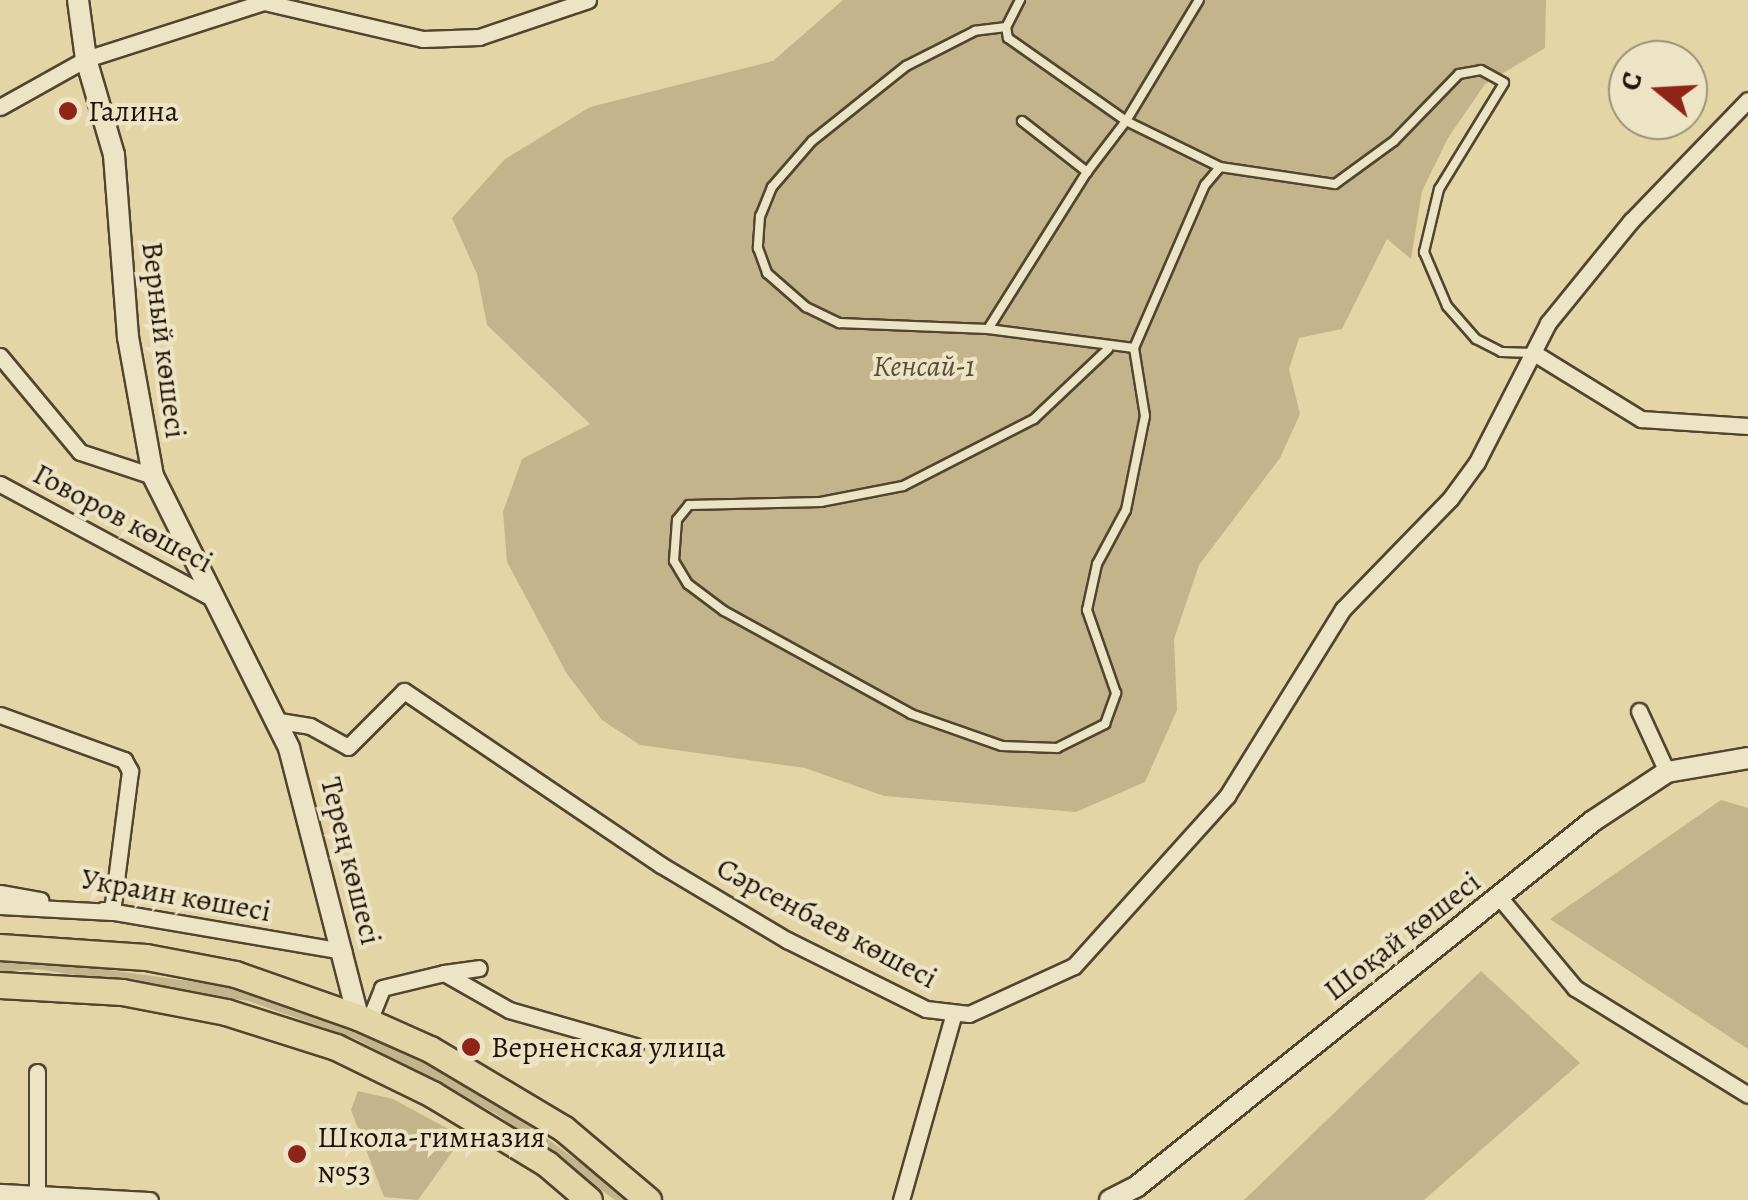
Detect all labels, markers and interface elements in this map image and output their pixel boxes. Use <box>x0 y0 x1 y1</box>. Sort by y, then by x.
north arrow <box>1608 40 1708 140</box>
text: С <box>1611 67 1652 95</box>
place label: Галина <box>88 93 179 129</box>
marker: Галина <box>57 100 79 122</box>
street label: Верный көшесі <box>134 240 194 440</box>
park label: Кенсай-1 <box>873 348 975 384</box>
street label: Говоров көшесі <box>27 456 219 580</box>
street label: Терең көшесі <box>313 774 389 948</box>
street label: Сәрсенбаев көшесі <box>711 850 943 996</box>
street label: Украин көшесі <box>78 861 274 929</box>
street label: Шоқай көшесі <box>1316 864 1488 1008</box>
place label: Верненская улица <box>491 1029 725 1065</box>
marker: Верненская улица <box>460 1036 482 1058</box>
place label: Школа-гимназия №53 <box>317 1119 545 1190</box>
marker: Школа-гимназия №53 <box>286 1143 308 1165</box>

